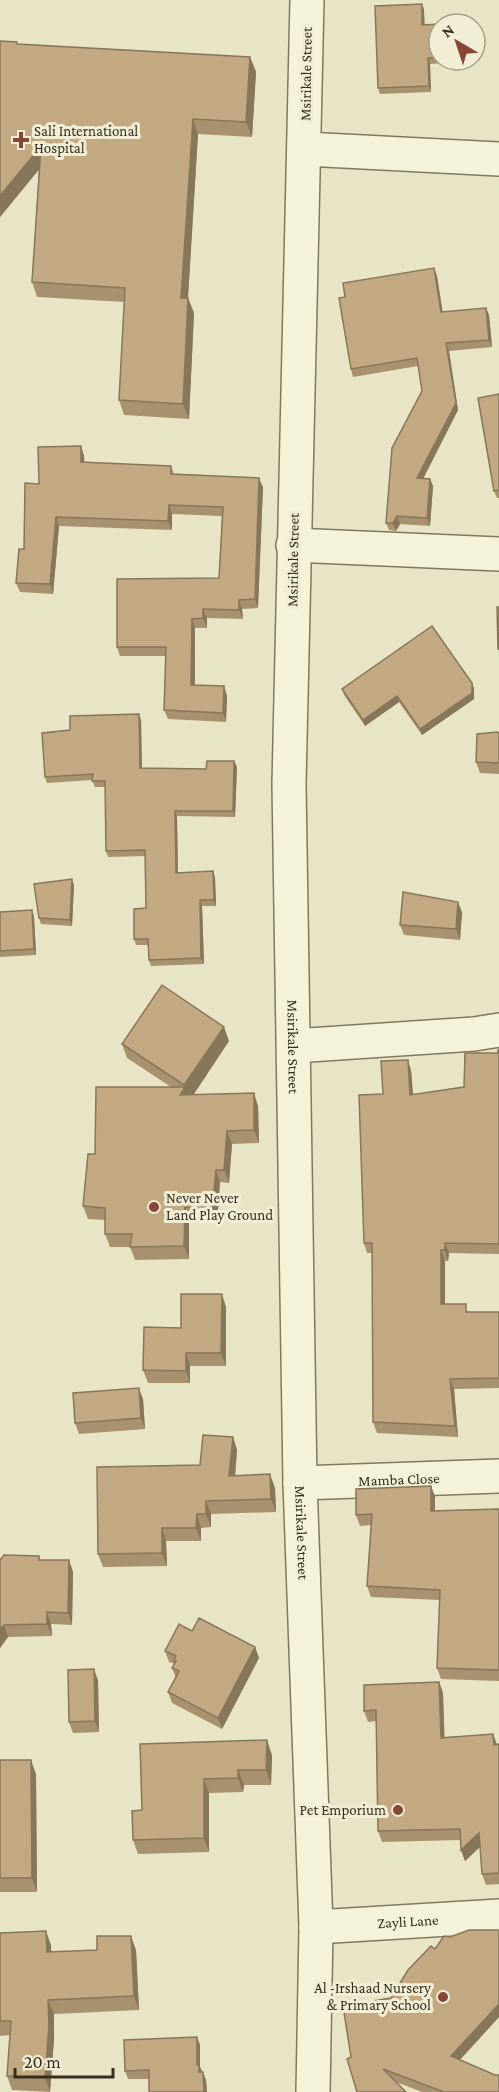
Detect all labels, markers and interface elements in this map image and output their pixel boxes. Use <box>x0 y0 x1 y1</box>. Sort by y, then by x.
north arrow <box>427 12 487 72</box>
text: N <box>438 21 458 41</box>
street label: Msirikale Street <box>297 26 315 121</box>
place label: Sali International Hospital <box>34 123 138 157</box>
marker: Sali International Hospital <box>12 131 30 149</box>
street label: Msirikale Street <box>284 512 302 607</box>
street label: Msirikale Street <box>284 1000 302 1095</box>
place label: Never Never Land Play Ground <box>166 1190 273 1224</box>
marker: Never Never Land Play Ground <box>147 1200 161 1214</box>
street label: Mamba Close <box>358 1470 440 1489</box>
street label: Msirikale Street <box>292 1485 312 1581</box>
place label: Pet Emporium <box>300 1802 386 1819</box>
marker: Pet Emporium <box>391 1803 405 1817</box>
street label: Zayli Lane <box>377 1912 439 1931</box>
place label: Al -Irshaad Nursery & Primary School <box>314 1980 431 2014</box>
marker: Al -Irshaad Nursery & Primary School <box>436 1990 450 2004</box>
scale bar <box>15 2041 112 2079</box>
text: 20 m <box>24 2052 61 2072</box>

